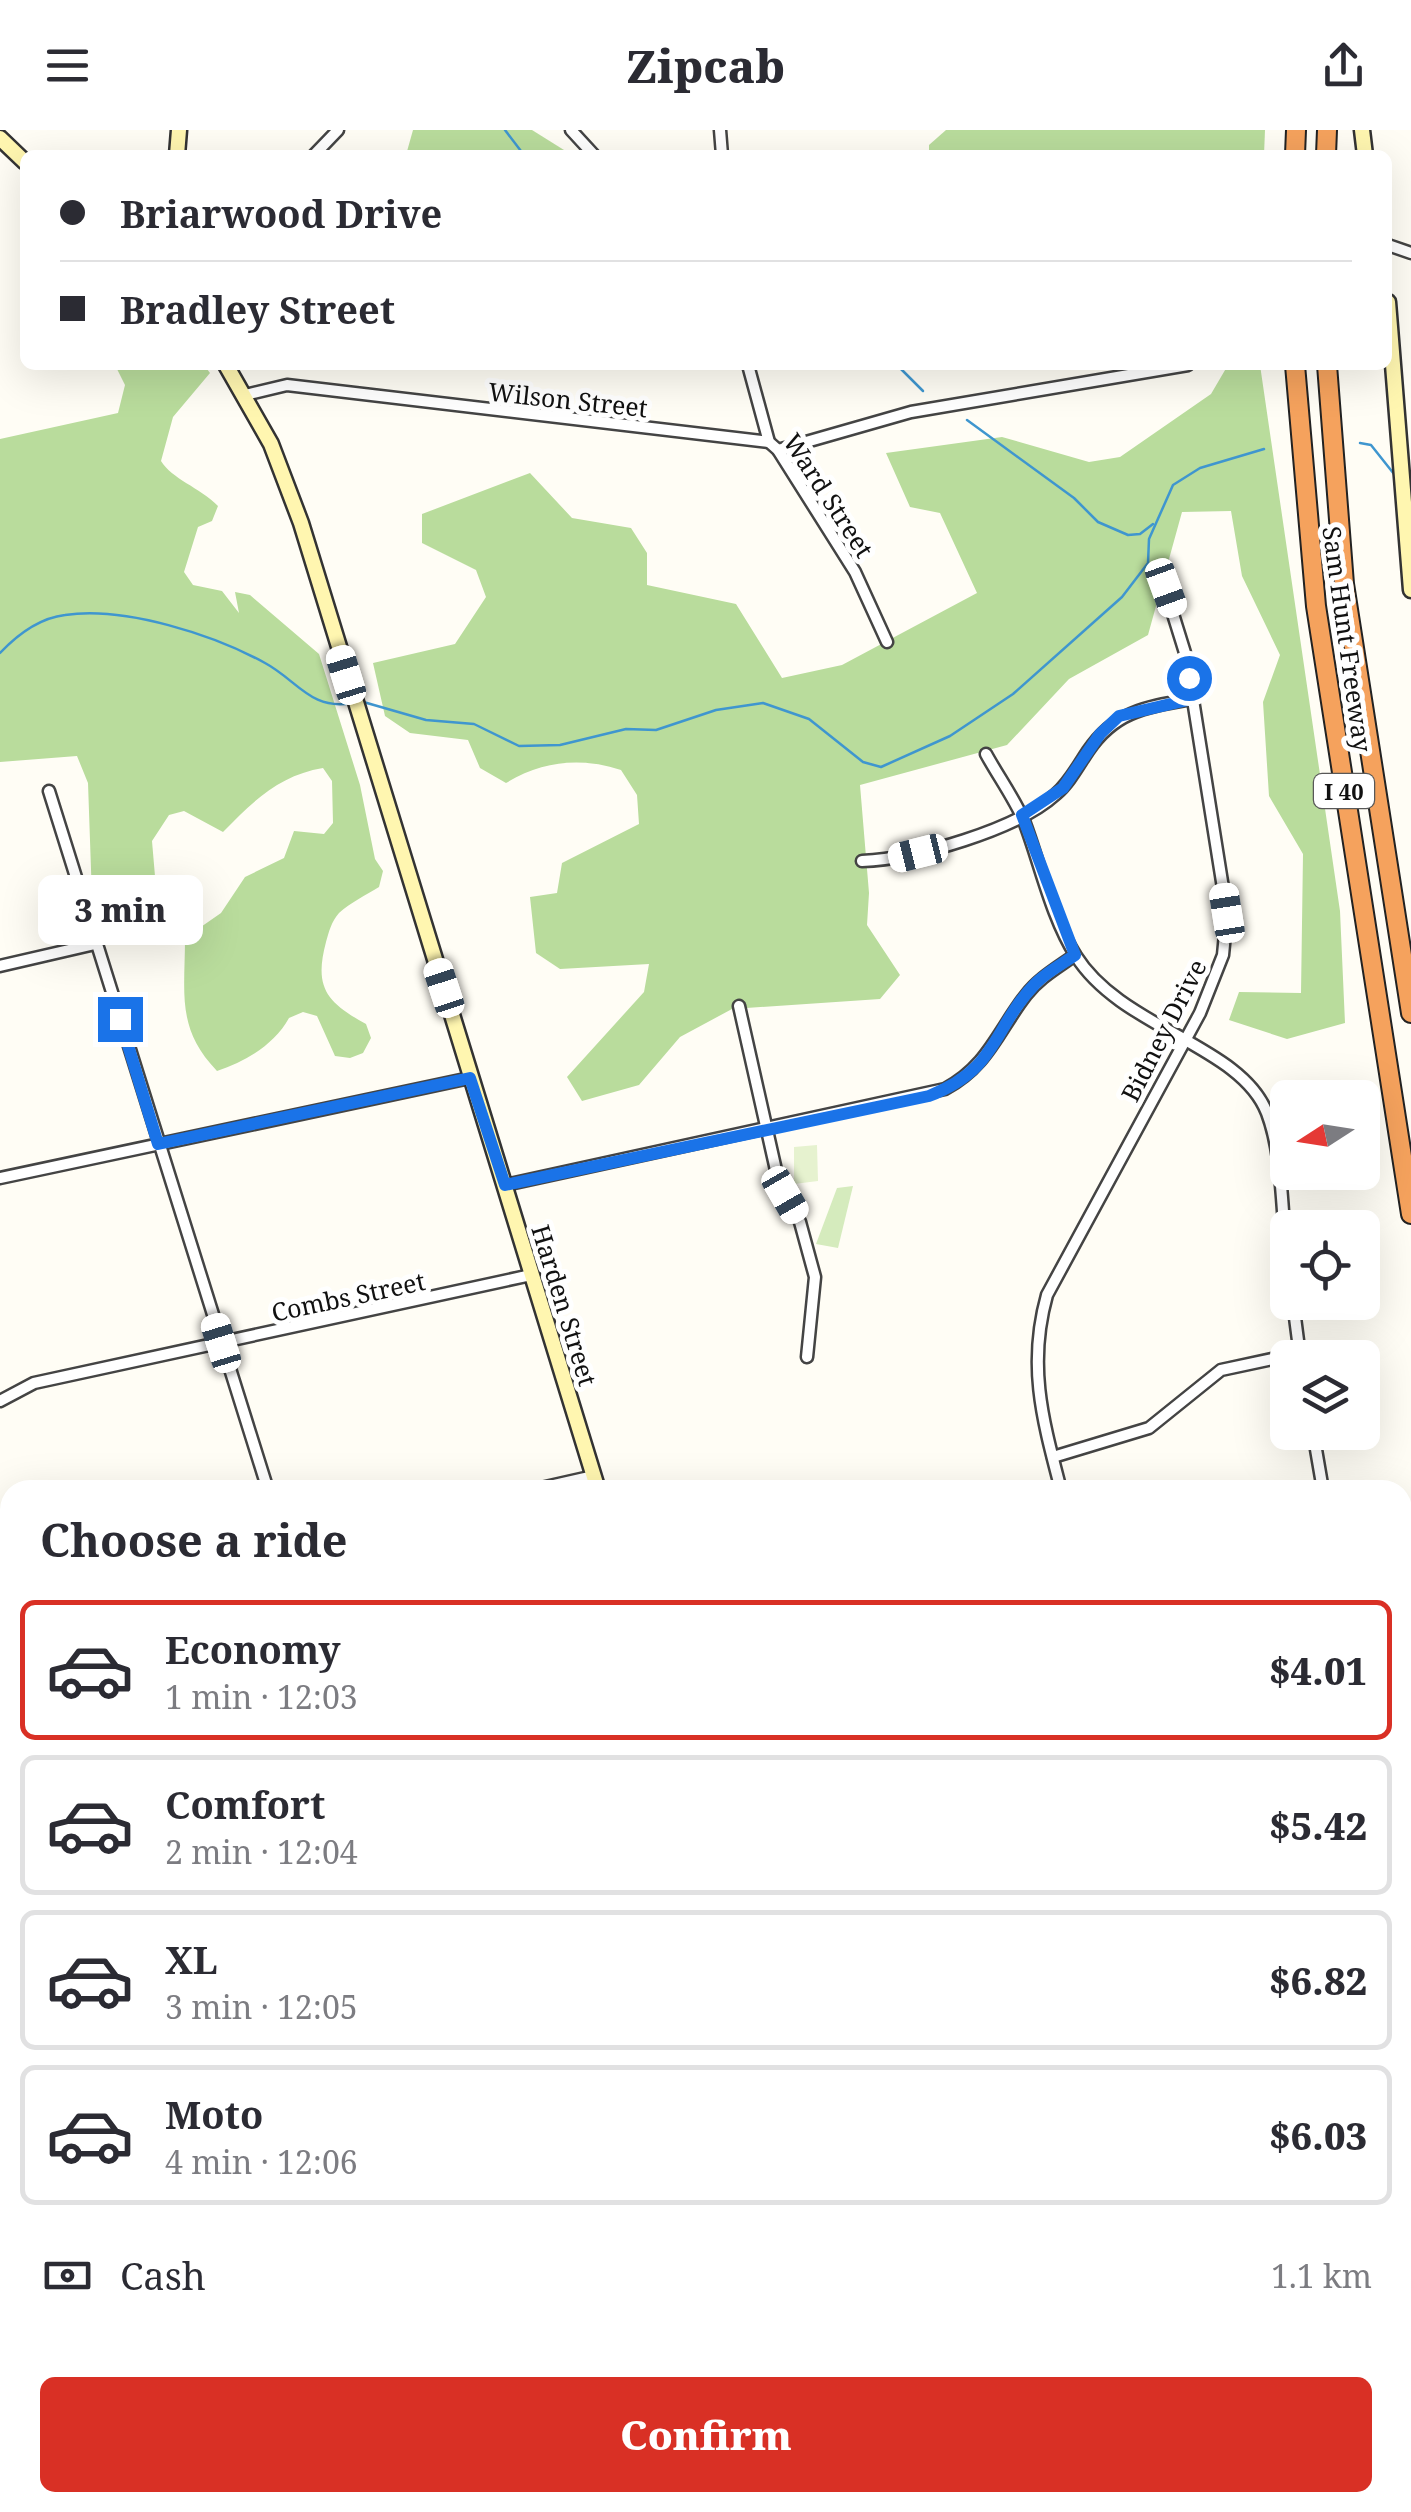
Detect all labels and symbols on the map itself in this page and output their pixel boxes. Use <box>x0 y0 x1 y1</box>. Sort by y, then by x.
street label: Wilson Street <box>487 374 650 424</box>
street label: Ward Street <box>776 426 882 564</box>
street label: Sam Hunt Freeway <box>1315 524 1381 755</box>
car <box>1142 555 1190 621</box>
car <box>323 642 369 708</box>
route start <box>1167 656 1212 701</box>
road number: I 40 <box>1314 774 1374 808</box>
car <box>885 831 951 875</box>
callout: 3 min <box>38 874 202 944</box>
car <box>1207 881 1247 945</box>
street label: Bidney Drive <box>1113 953 1213 1107</box>
car <box>420 955 468 1021</box>
route end <box>98 997 143 1042</box>
north arrow <box>1270 1080 1380 1190</box>
car <box>757 1162 813 1228</box>
street label: Harden Street <box>524 1220 606 1390</box>
street label: Combs Street <box>268 1263 428 1329</box>
car <box>198 1310 244 1376</box>

